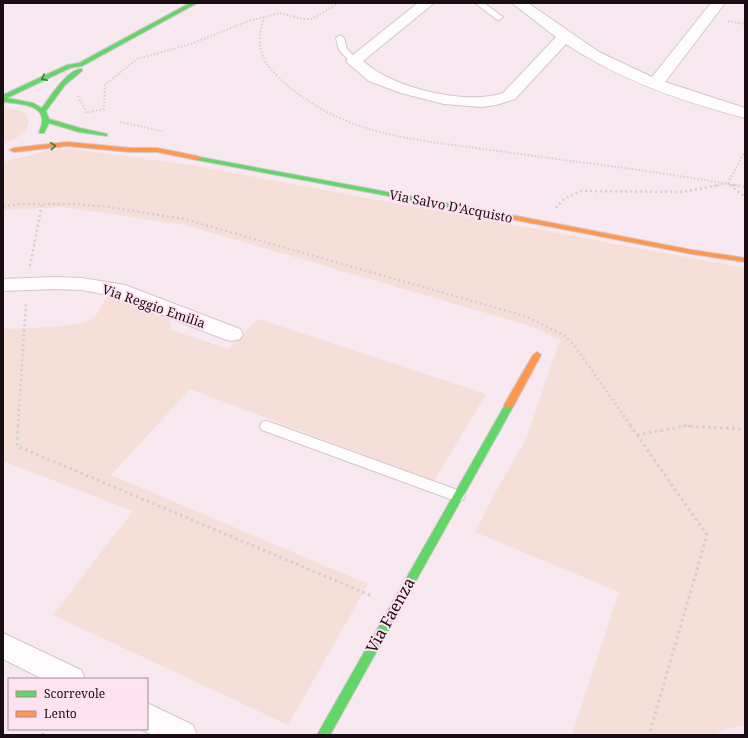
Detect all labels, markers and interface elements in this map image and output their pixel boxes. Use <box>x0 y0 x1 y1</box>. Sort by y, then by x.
one-way arrow <box>41 73 49 81</box>
one-way arrow <box>50 142 56 151</box>
street label: Via Salvo D'Acquisto <box>388 185 514 227</box>
street label: Via Reggio Emilia <box>100 280 208 332</box>
street label: Via Faenza <box>360 573 420 657</box>
legend <box>8 678 148 730</box>
text: Scorrevole <box>44 685 105 702</box>
text: Lento <box>44 705 77 722</box>

